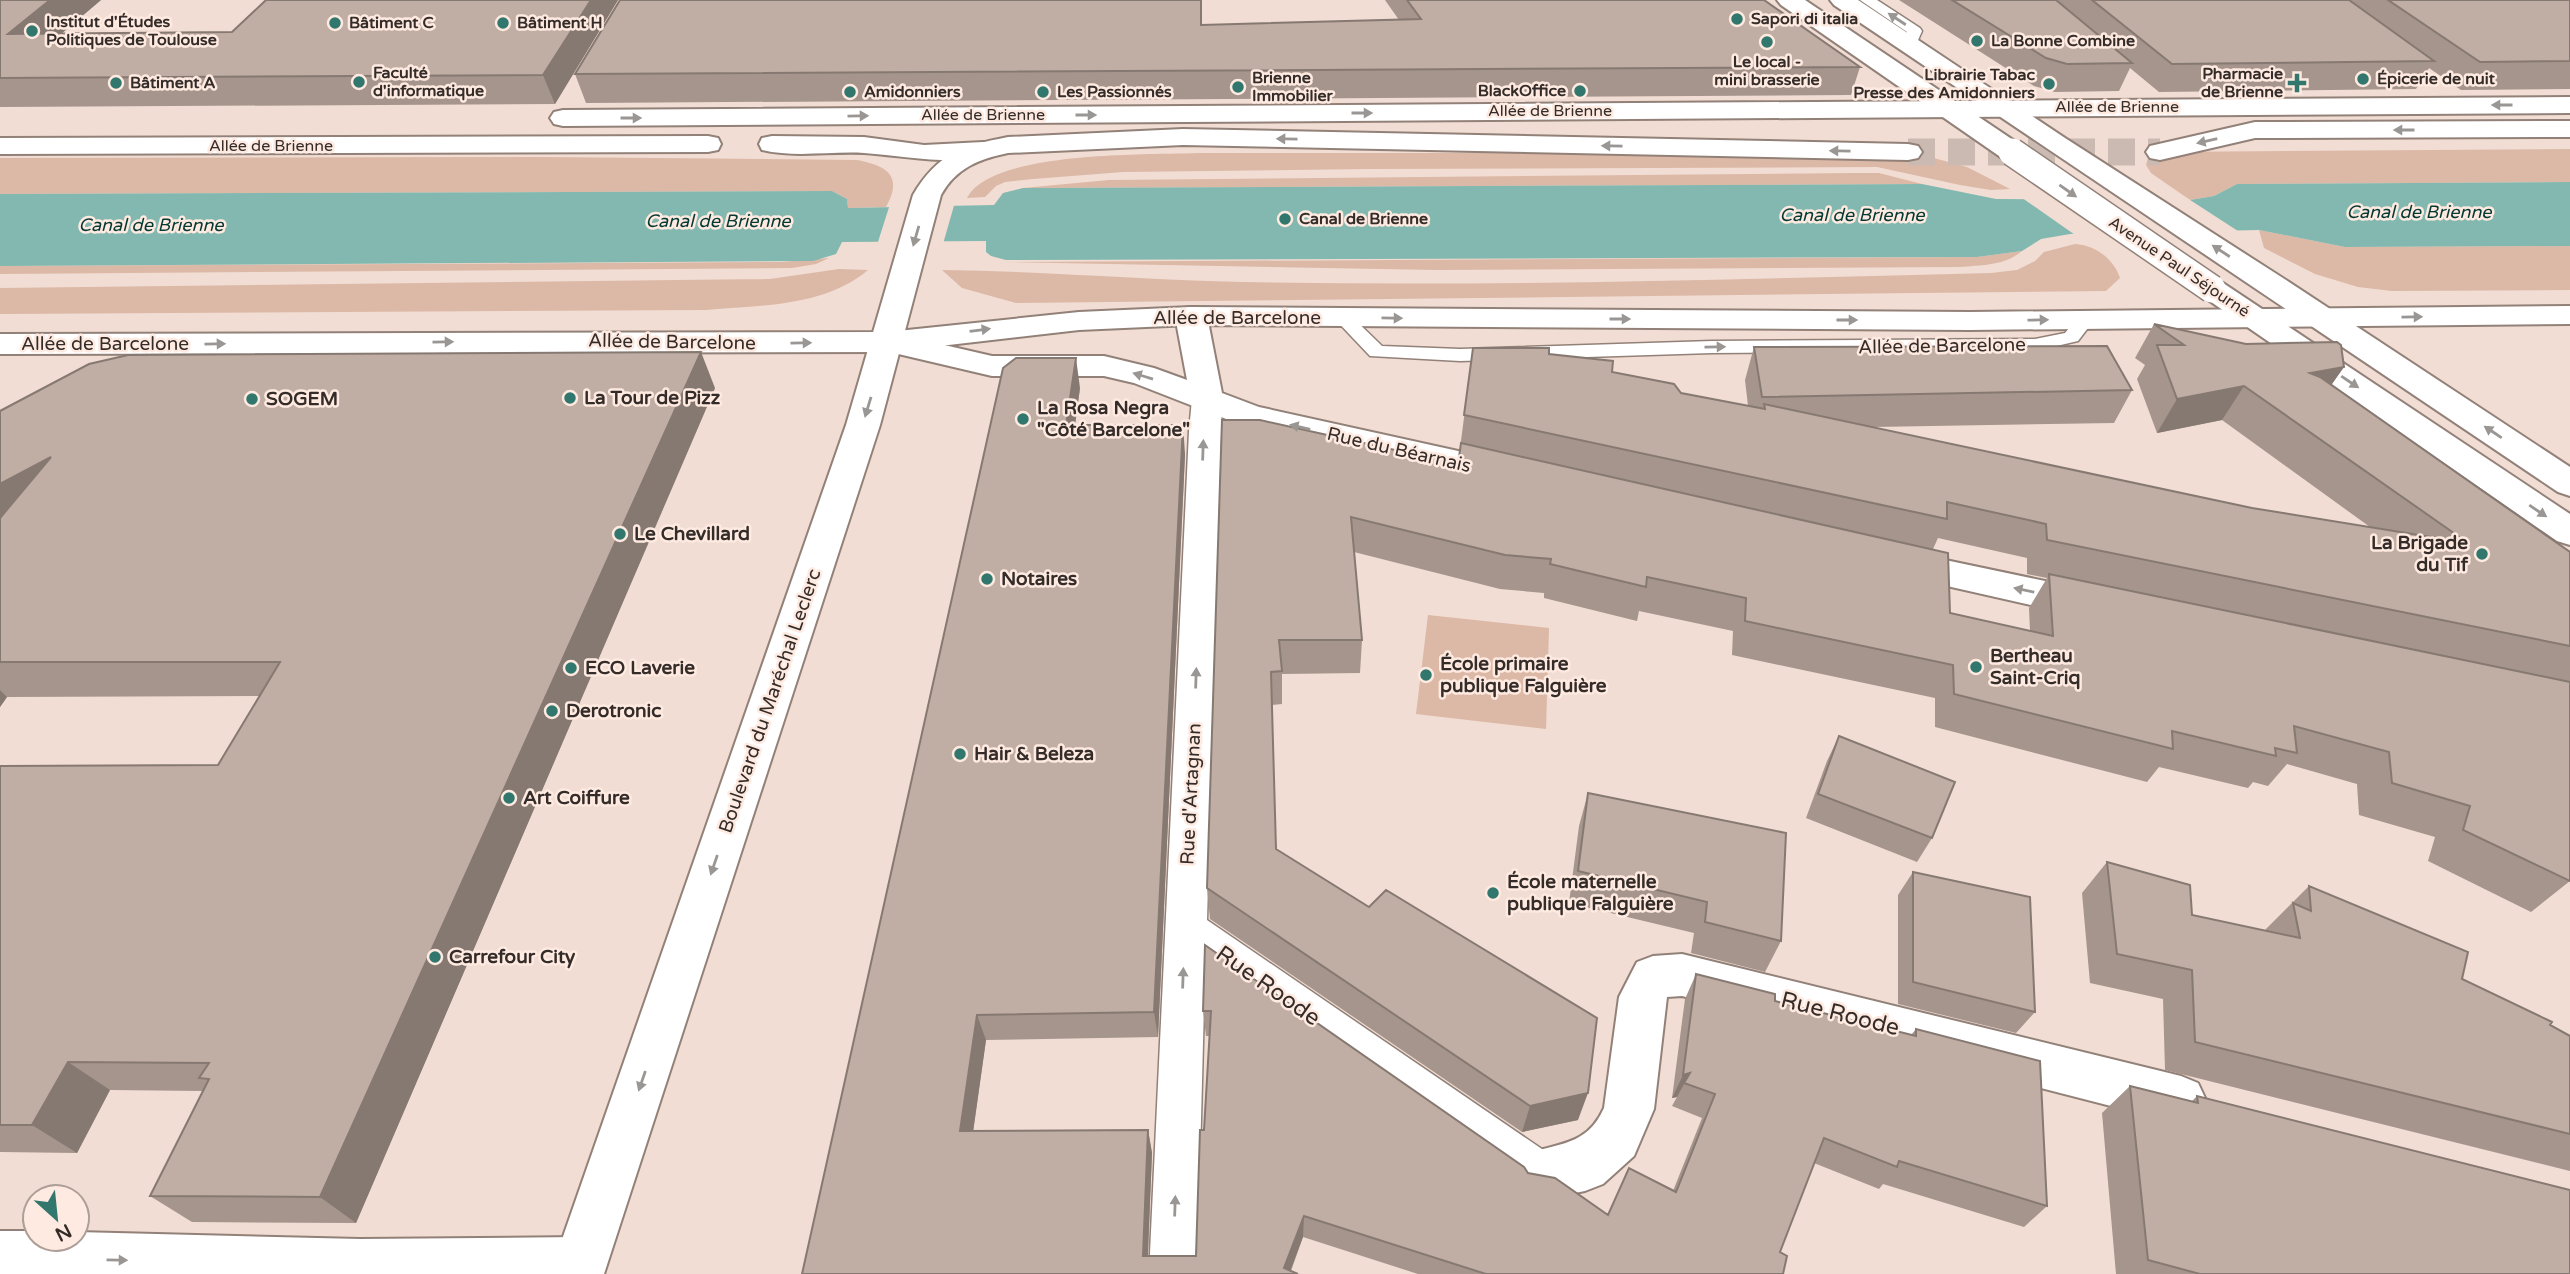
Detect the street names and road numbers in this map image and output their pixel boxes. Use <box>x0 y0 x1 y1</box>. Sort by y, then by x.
street label: Allée de Brienne <box>2055 97 2179 117</box>
street label: Allée de Brienne <box>1488 101 1612 121</box>
street label: Allée de Brienne <box>921 105 1045 125</box>
street label: Allée de Brienne <box>209 136 333 156</box>
street label: Avenue Paul Séjourné <box>2105 212 2253 322</box>
street label: Allée de Barcelone <box>1153 307 1321 329</box>
street label: Allée de Barcelone <box>588 330 756 354</box>
street label: Allée de Barcelone <box>21 333 189 355</box>
street label: Allée de Barcelone <box>1858 334 2026 358</box>
street label: Rue du Béarnais <box>1325 423 1473 477</box>
street label: Boulevard du Maréchal Leclerc <box>714 566 826 836</box>
street label: Rue d'Artagnan <box>1176 722 1206 866</box>
street label: Rue Roode <box>1210 940 1326 1032</box>
street label: Rue Roode <box>1778 986 1902 1042</box>

